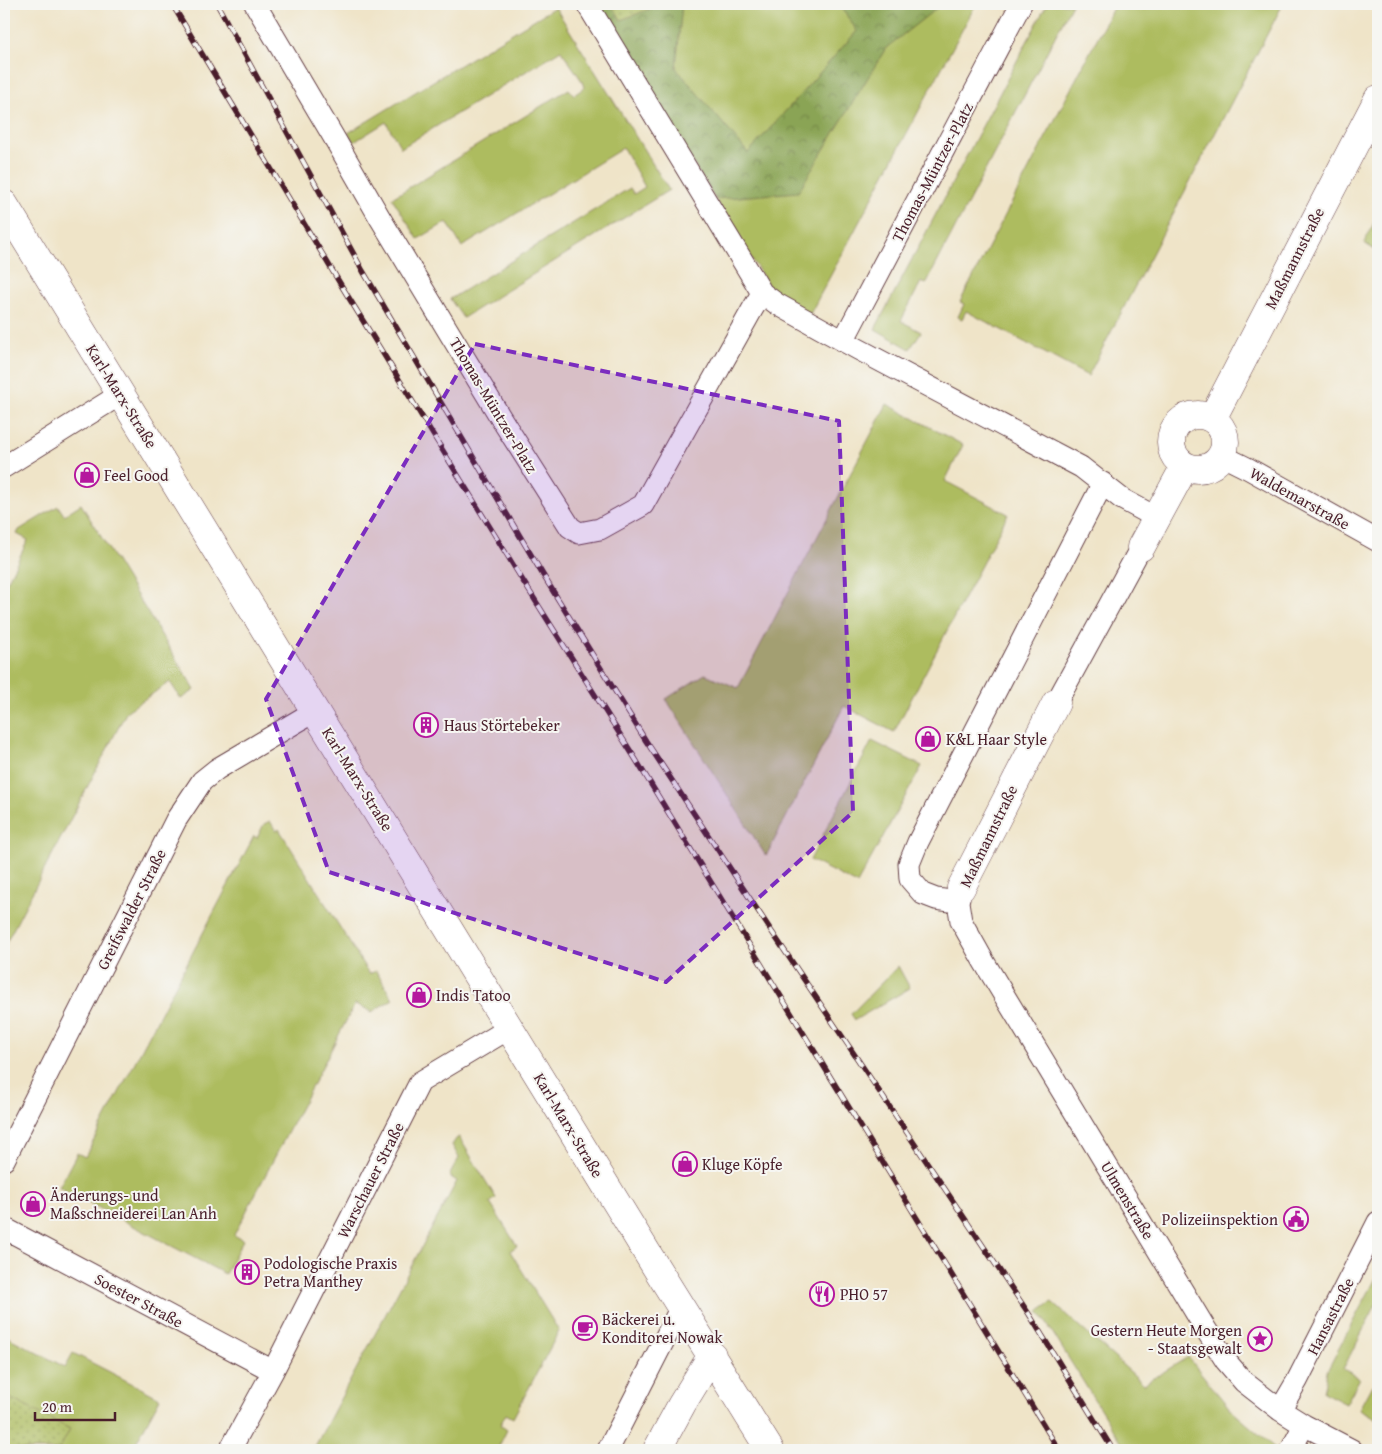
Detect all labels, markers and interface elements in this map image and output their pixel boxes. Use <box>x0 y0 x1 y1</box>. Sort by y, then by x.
street label: Thomas-Müntzer-Platz <box>885 98 979 246</box>
street label: Maßmannstraße <box>1258 203 1330 313</box>
street label: Thomas-Müntzer-Platz <box>444 332 544 478</box>
street label: Karl-Marx-Straße <box>80 339 164 453</box>
street label: Waldemarstraße <box>1246 461 1354 535</box>
shop icon: Feel Good <box>74 462 100 488</box>
place label: Feel Good <box>104 463 169 487</box>
building icon: Haus Störtebeker <box>413 712 439 738</box>
place label: Haus Störtebeker <box>444 713 560 737</box>
street label: Karl-Marx-Straße <box>316 722 400 836</box>
shop icon: K&L Haar Style <box>915 726 941 752</box>
place label: K&L Haar Style <box>946 727 1047 751</box>
street label: Maßmannstraße <box>953 781 1023 891</box>
street label: Greifswalder Straße <box>90 844 172 974</box>
shop icon: Indis Tatoo <box>406 982 432 1008</box>
place label: Indis Tatoo <box>436 983 511 1007</box>
street label: Karl-Marx-Straße <box>528 1068 610 1182</box>
street label: Warschauer Straße <box>330 1118 410 1242</box>
shop icon: Kluge Köpfe <box>672 1151 698 1177</box>
place label: Kluge Köpfe <box>702 1152 783 1176</box>
street label: Ulmenstraße <box>1095 1156 1161 1244</box>
place label: Änderungs- und Maßschneiderei Lan Anh <box>50 1183 217 1225</box>
shop icon: Änderungs- und Maßschneiderei Lan Anh <box>20 1191 46 1217</box>
public building icon: Polizeiinspektion <box>1283 1206 1309 1232</box>
place label: Polizeiinspektion <box>1162 1207 1278 1231</box>
place label: Podologische Praxis Petra Manthey <box>264 1251 397 1293</box>
building icon: Podologische Praxis Petra Manthey <box>234 1259 260 1285</box>
street label: Soester Straße <box>90 1267 188 1333</box>
street label: Hansastraße <box>1300 1273 1360 1359</box>
restaurant icon: PHO 57 <box>809 1281 835 1307</box>
place label: PHO 57 <box>840 1282 888 1306</box>
place label: Bäckerei u. Konditorei Nowak <box>602 1307 723 1349</box>
cafe icon: Bäckerei u. Konditorei Nowak <box>572 1315 598 1341</box>
place label: Gestern Heute Morgen - Staatsgewalt <box>1091 1318 1242 1360</box>
place icon: Gestern Heute Morgen - Staatsgewalt <box>1247 1326 1273 1352</box>
scale bar <box>35 1389 115 1421</box>
text: 20 m <box>42 1396 73 1417</box>

